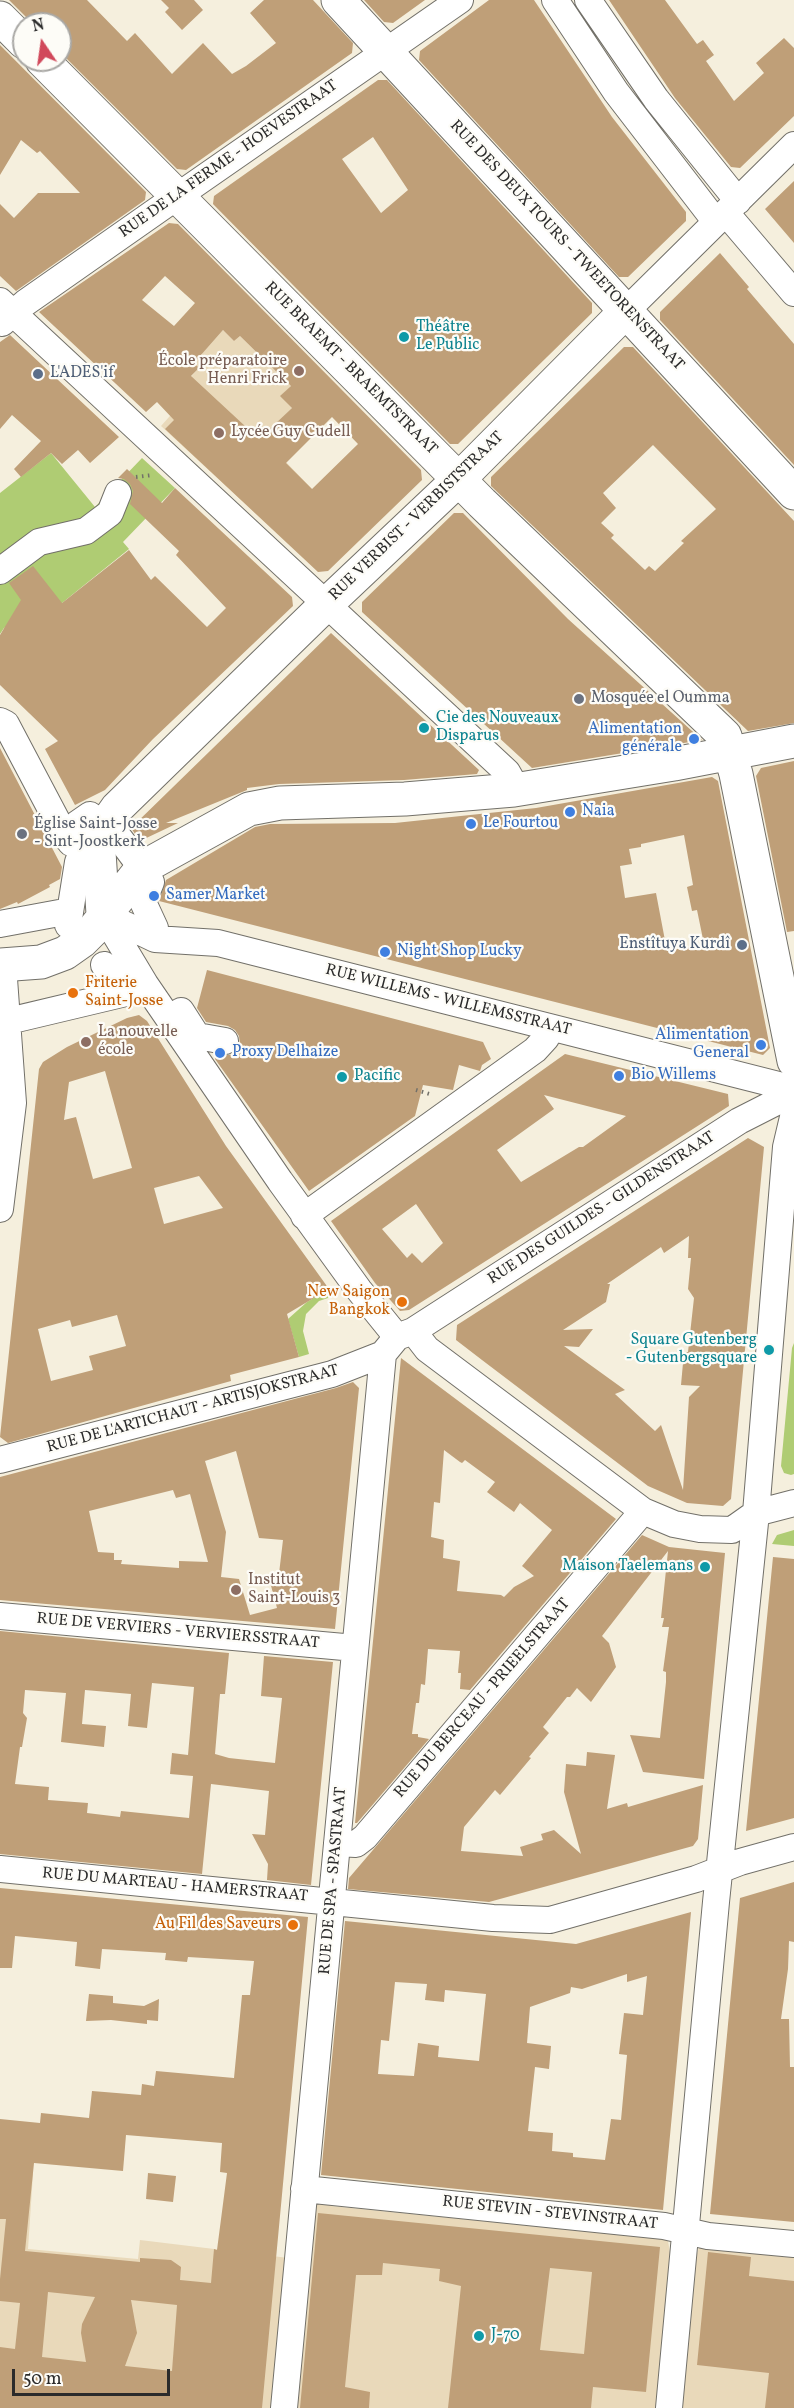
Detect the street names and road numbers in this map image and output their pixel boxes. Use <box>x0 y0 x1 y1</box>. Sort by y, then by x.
street label: RUE DE LA FERME - HOEVESTRAAT <box>116 77 342 243</box>
street label: RUE DES DEUX TOURS - TWEETORENSTRAAT <box>445 117 687 375</box>
street label: RUE BRAEMT - BRAEMTSTRAAT <box>260 279 440 459</box>
street label: RUE VERBIST - VERBISTSTRAAT <box>326 428 508 606</box>
street label: RUE WILLEMS - WILLEMSSTRAAT <box>323 961 573 1041</box>
street label: RUE DES GUILDES - GILDENSTRAAT <box>485 1128 719 1290</box>
street label: RUE DE L'ARTICHAUT - ARTISJOKSTRAAT <box>45 1362 341 1458</box>
street label: RUE DU BERCEAU - PRIEELSTRAAT <box>391 1595 575 1803</box>
street label: RUE DE VERVIERS - VERVIERSSTRAAT <box>36 1610 320 1654</box>
street label: RUE DE SPA - SPASTRAAT <box>316 1786 352 1976</box>
street label: RUE DU MARTEAU - HAMERSTRAAT <box>41 1865 309 1907</box>
street label: RUE STEVIN - STEVINSTRAAT <box>441 2193 659 2235</box>

